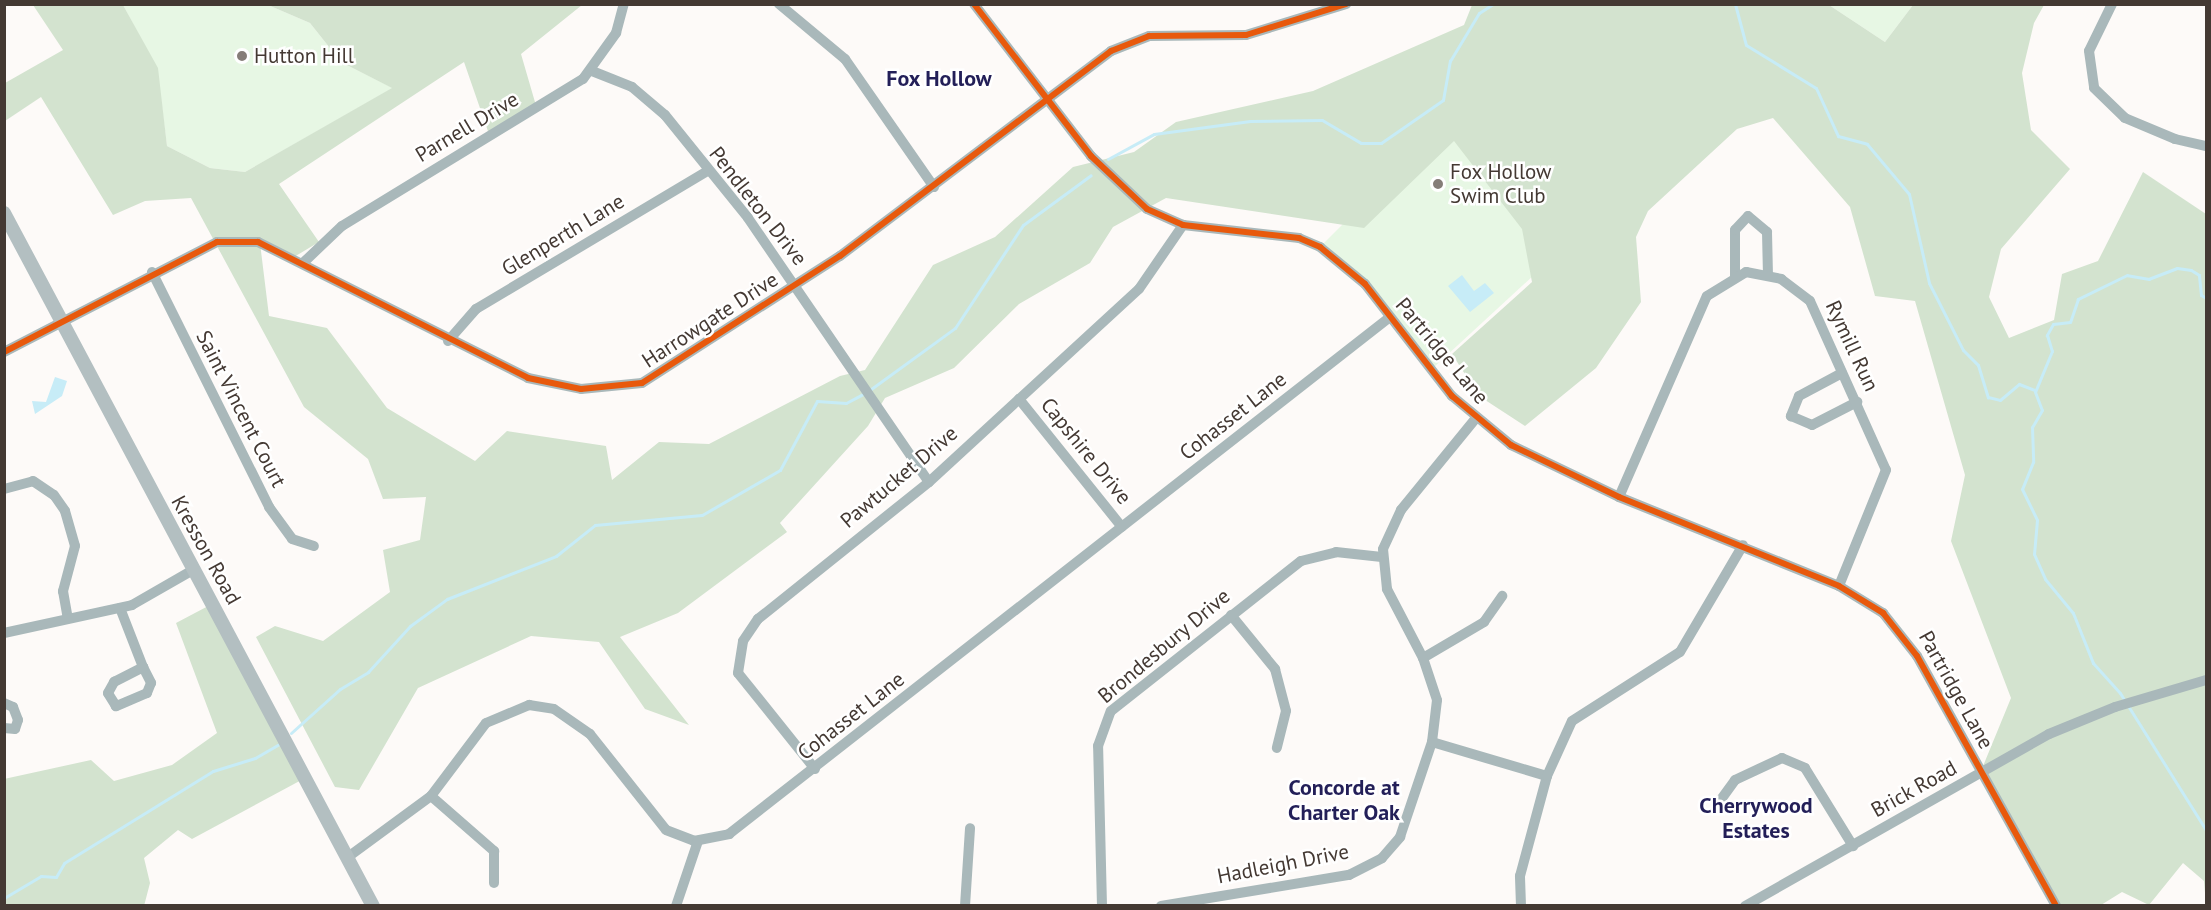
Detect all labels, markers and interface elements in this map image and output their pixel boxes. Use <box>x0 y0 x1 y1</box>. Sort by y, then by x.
place label: Hutton Hill <box>254 43 354 69</box>
marker: Hutton Hill <box>235 49 249 63</box>
district label: Fox Hollow <box>886 66 992 92</box>
street label: Parnell Drive <box>411 86 523 168</box>
street label: Pendleton Drive <box>704 142 812 270</box>
place label: Fox Hollow Swim Club <box>1450 159 1552 209</box>
marker: Fox Hollow Swim Club <box>1431 177 1445 191</box>
street label: Glenperth Lane <box>497 189 629 281</box>
street label: Harrowgate Drive <box>637 267 783 373</box>
street label: Partridge Lane <box>1390 293 1494 409</box>
street label: Rymill Run <box>1820 297 1884 395</box>
street label: Saint Vincent Court <box>190 326 292 492</box>
street label: Cohasset Lane <box>1175 367 1291 465</box>
street label: Capshire Drive <box>1035 393 1137 509</box>
street label: Pawtucket Drive <box>835 421 963 533</box>
street label: Kresson Road <box>166 491 246 609</box>
street label: Brondesbury Drive <box>1093 583 1235 709</box>
street label: Partridge Lane <box>1913 627 1999 753</box>
street label: Cohasset Lane <box>793 667 909 765</box>
street label: Brick Road <box>1867 755 1961 823</box>
district label: Concorde at Charter Oak <box>1288 774 1400 825</box>
district label: Cherrywood Estates <box>1699 792 1813 843</box>
street label: Hadleigh Drive <box>1215 839 1351 889</box>

